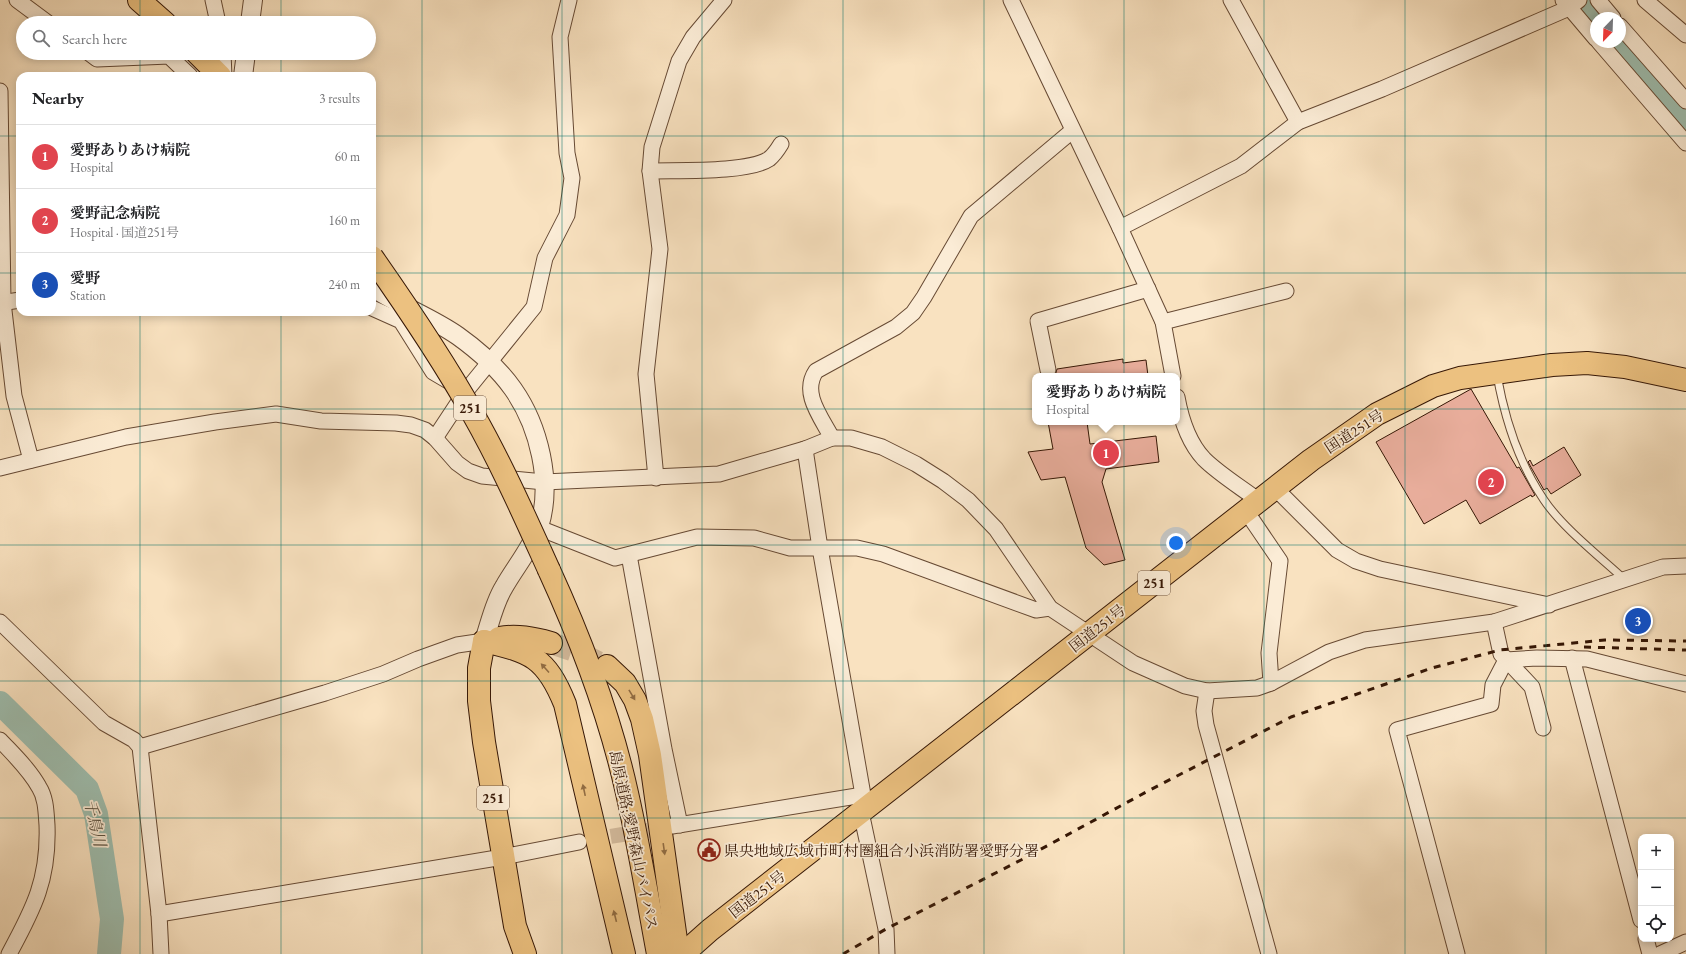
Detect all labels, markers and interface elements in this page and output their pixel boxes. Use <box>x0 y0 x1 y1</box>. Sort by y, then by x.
north arrow <box>1590 12 1626 48</box>
search box <box>16 16 376 60</box>
icon: search <box>30 27 52 49</box>
text: Search here <box>62 29 127 48</box>
text: Nearby <box>32 87 84 109</box>
text: 3 results <box>319 90 360 107</box>
text: 愛野ありあけ病院 <box>70 140 190 159</box>
text: 1 <box>42 148 48 165</box>
text: 60 m <box>335 148 360 165</box>
text: Hospital <box>70 159 114 176</box>
text: 愛野記念病院 <box>70 203 160 222</box>
text: 2 <box>42 212 48 229</box>
text: 160 m <box>329 212 360 229</box>
text: Hospital · 国道251号 <box>70 224 179 241</box>
text: 愛野 <box>70 268 100 287</box>
text: 3 <box>42 276 48 293</box>
text: 240 m <box>329 276 360 293</box>
text: Station <box>70 287 106 304</box>
popup <box>1032 373 1180 425</box>
text: 愛野ありあけ病院 <box>1046 382 1166 401</box>
road number: 251 <box>454 396 486 420</box>
text: Hospital <box>1046 401 1089 418</box>
street label: 国道251号 <box>1321 405 1387 457</box>
pin: 1 <box>1093 438 1119 468</box>
pin: 2 <box>1478 467 1504 497</box>
your location <box>1166 533 1186 553</box>
road number: 251 <box>1138 571 1170 595</box>
street label: 国道251号 <box>1065 600 1129 656</box>
pin: 3 <box>1625 606 1651 636</box>
one-way arrow <box>540 662 549 673</box>
one-way arrow <box>629 689 636 701</box>
street label: 島原道路;愛野森山バイパス <box>606 748 662 932</box>
one-way arrow <box>581 784 587 796</box>
road number: 251 <box>477 786 509 810</box>
water label: 千鳥川 <box>79 797 111 851</box>
map controls <box>1638 834 1674 942</box>
button: + <box>1638 834 1674 870</box>
public building icon: 県央地域広域市町村圏組合小浜消防署愛野分署 <box>696 837 722 863</box>
place label: 県央地域広域市町村圏組合小浜消防署愛野分署 <box>724 841 1039 860</box>
one-way arrow <box>661 843 667 855</box>
street label: 国道251号 <box>725 866 789 922</box>
button: − <box>1638 870 1674 906</box>
button: locate <box>1638 906 1674 942</box>
one-way arrow <box>611 910 617 922</box>

